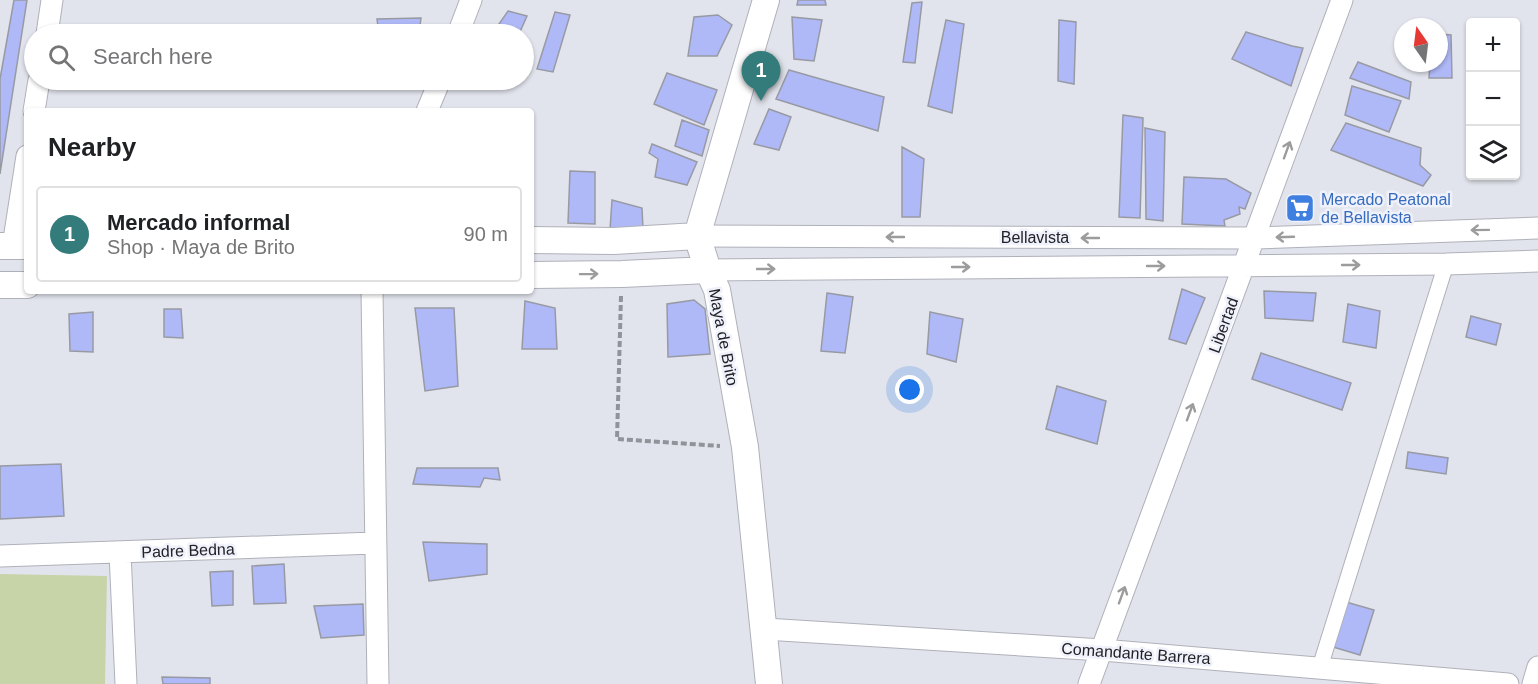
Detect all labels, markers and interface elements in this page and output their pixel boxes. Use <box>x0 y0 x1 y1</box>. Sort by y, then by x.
north arrow <box>1394 18 1448 72</box>
map controls <box>1466 18 1520 180</box>
button: + <box>1466 18 1520 72</box>
search box <box>24 24 534 90</box>
icon: search <box>45 41 78 74</box>
text: Search here <box>93 44 213 69</box>
pin: 1 <box>742 51 780 101</box>
button: − <box>1466 72 1520 126</box>
button: layers <box>1466 126 1520 180</box>
text: Nearby <box>48 132 136 162</box>
one-way arrow <box>1282 142 1293 160</box>
place label: Mercado Peatonal de Bellavista <box>1321 191 1451 226</box>
supermarket icon: Mercado Peatonal de Bellavista <box>1284 192 1316 224</box>
text: Mercado informal <box>107 210 290 235</box>
text: 1 <box>64 223 75 245</box>
text: 90 m <box>464 223 508 245</box>
one-way arrow <box>1470 224 1490 235</box>
street label: Bellavista <box>1001 229 1069 246</box>
one-way arrow <box>885 231 905 243</box>
one-way arrow <box>1275 231 1295 243</box>
one-way arrow <box>1080 232 1100 244</box>
text: Shop · Maya de Brito <box>107 236 295 258</box>
one-way arrow <box>1341 259 1361 271</box>
one-way arrow <box>1146 260 1166 272</box>
one-way arrow <box>951 262 971 273</box>
one-way arrow <box>756 263 776 275</box>
one-way arrow <box>579 269 599 280</box>
street label: Maya de Brito <box>706 287 741 387</box>
street label: Libertad <box>1206 295 1241 355</box>
your location <box>895 375 924 404</box>
one-way arrow <box>1186 403 1197 422</box>
street label: Padre Bedna <box>141 540 235 561</box>
one-way arrow <box>1118 586 1129 605</box>
street label: Comandante Barrera <box>1061 640 1211 667</box>

